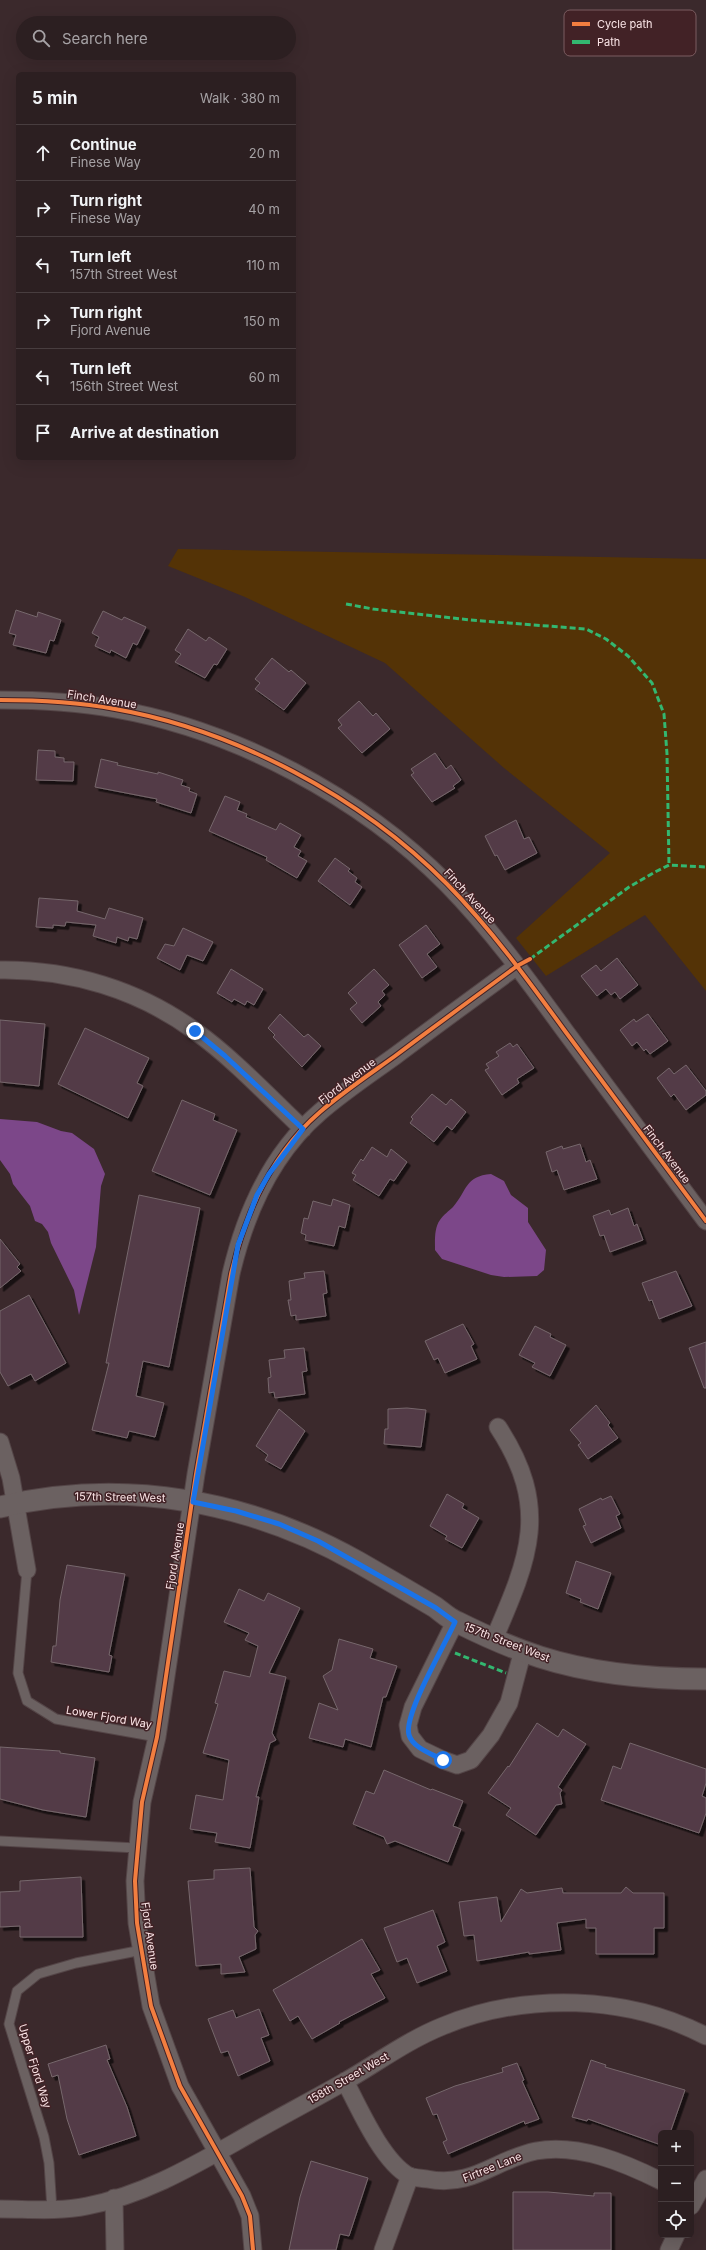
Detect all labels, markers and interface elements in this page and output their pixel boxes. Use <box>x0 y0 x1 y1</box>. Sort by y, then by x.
legend <box>564 10 696 56</box>
search box <box>16 16 296 60</box>
text: Cycle path <box>597 17 653 31</box>
icon: search <box>30 27 52 49</box>
text: Search here <box>62 29 148 48</box>
text: Path <box>597 35 620 49</box>
text: 5 min <box>32 88 78 108</box>
text: Walk · 380 m <box>200 90 280 106</box>
text: Continue <box>70 135 137 154</box>
icon: ahead <box>32 142 54 164</box>
text: 20 m <box>249 145 280 161</box>
text: Finese Way <box>70 154 141 170</box>
text: Turn right <box>70 191 142 210</box>
icon: right <box>32 198 54 220</box>
text: 40 m <box>248 201 280 217</box>
text: Finese Way <box>70 210 141 226</box>
text: Turn left <box>70 247 131 266</box>
icon: left <box>32 254 54 276</box>
text: 110 m <box>246 257 280 273</box>
text: 157th Street West <box>70 266 177 282</box>
text: Turn right <box>70 303 142 322</box>
icon: right <box>32 310 54 332</box>
text: 150 m <box>244 313 280 329</box>
text: Fjord Avenue <box>70 322 151 338</box>
text: Turn left <box>70 359 131 378</box>
icon: left <box>32 366 54 388</box>
text: 60 m <box>249 369 280 385</box>
text: 156th Street West <box>70 378 178 394</box>
icon: arrive <box>32 422 54 444</box>
text: Arrive at destination <box>70 423 219 442</box>
street label: Finch Avenue <box>66 687 138 711</box>
street label: Finch Avenue <box>441 866 499 926</box>
route end <box>186 1022 204 1040</box>
street label: Fjord Avenue <box>316 1055 378 1107</box>
street label: Finch Avenue <box>640 1122 694 1186</box>
street label: 157th Street West <box>74 1489 166 1505</box>
street label: Fjord Avenue <box>163 1521 187 1591</box>
street label: 157th Street West <box>462 1619 552 1665</box>
street label: Lower Fjord Way <box>65 1703 153 1731</box>
route start <box>434 1751 452 1769</box>
street label: Fjord Avenue <box>138 1901 162 1971</box>
street label: Upper Fjord Way <box>16 2022 54 2110</box>
street label: 158th Street West <box>305 2049 391 2107</box>
map controls <box>658 2130 694 2238</box>
button: + <box>658 2130 694 2166</box>
street label: Firtree Lane <box>461 2149 523 2185</box>
button: − <box>658 2166 694 2202</box>
button: locate <box>658 2202 694 2238</box>

